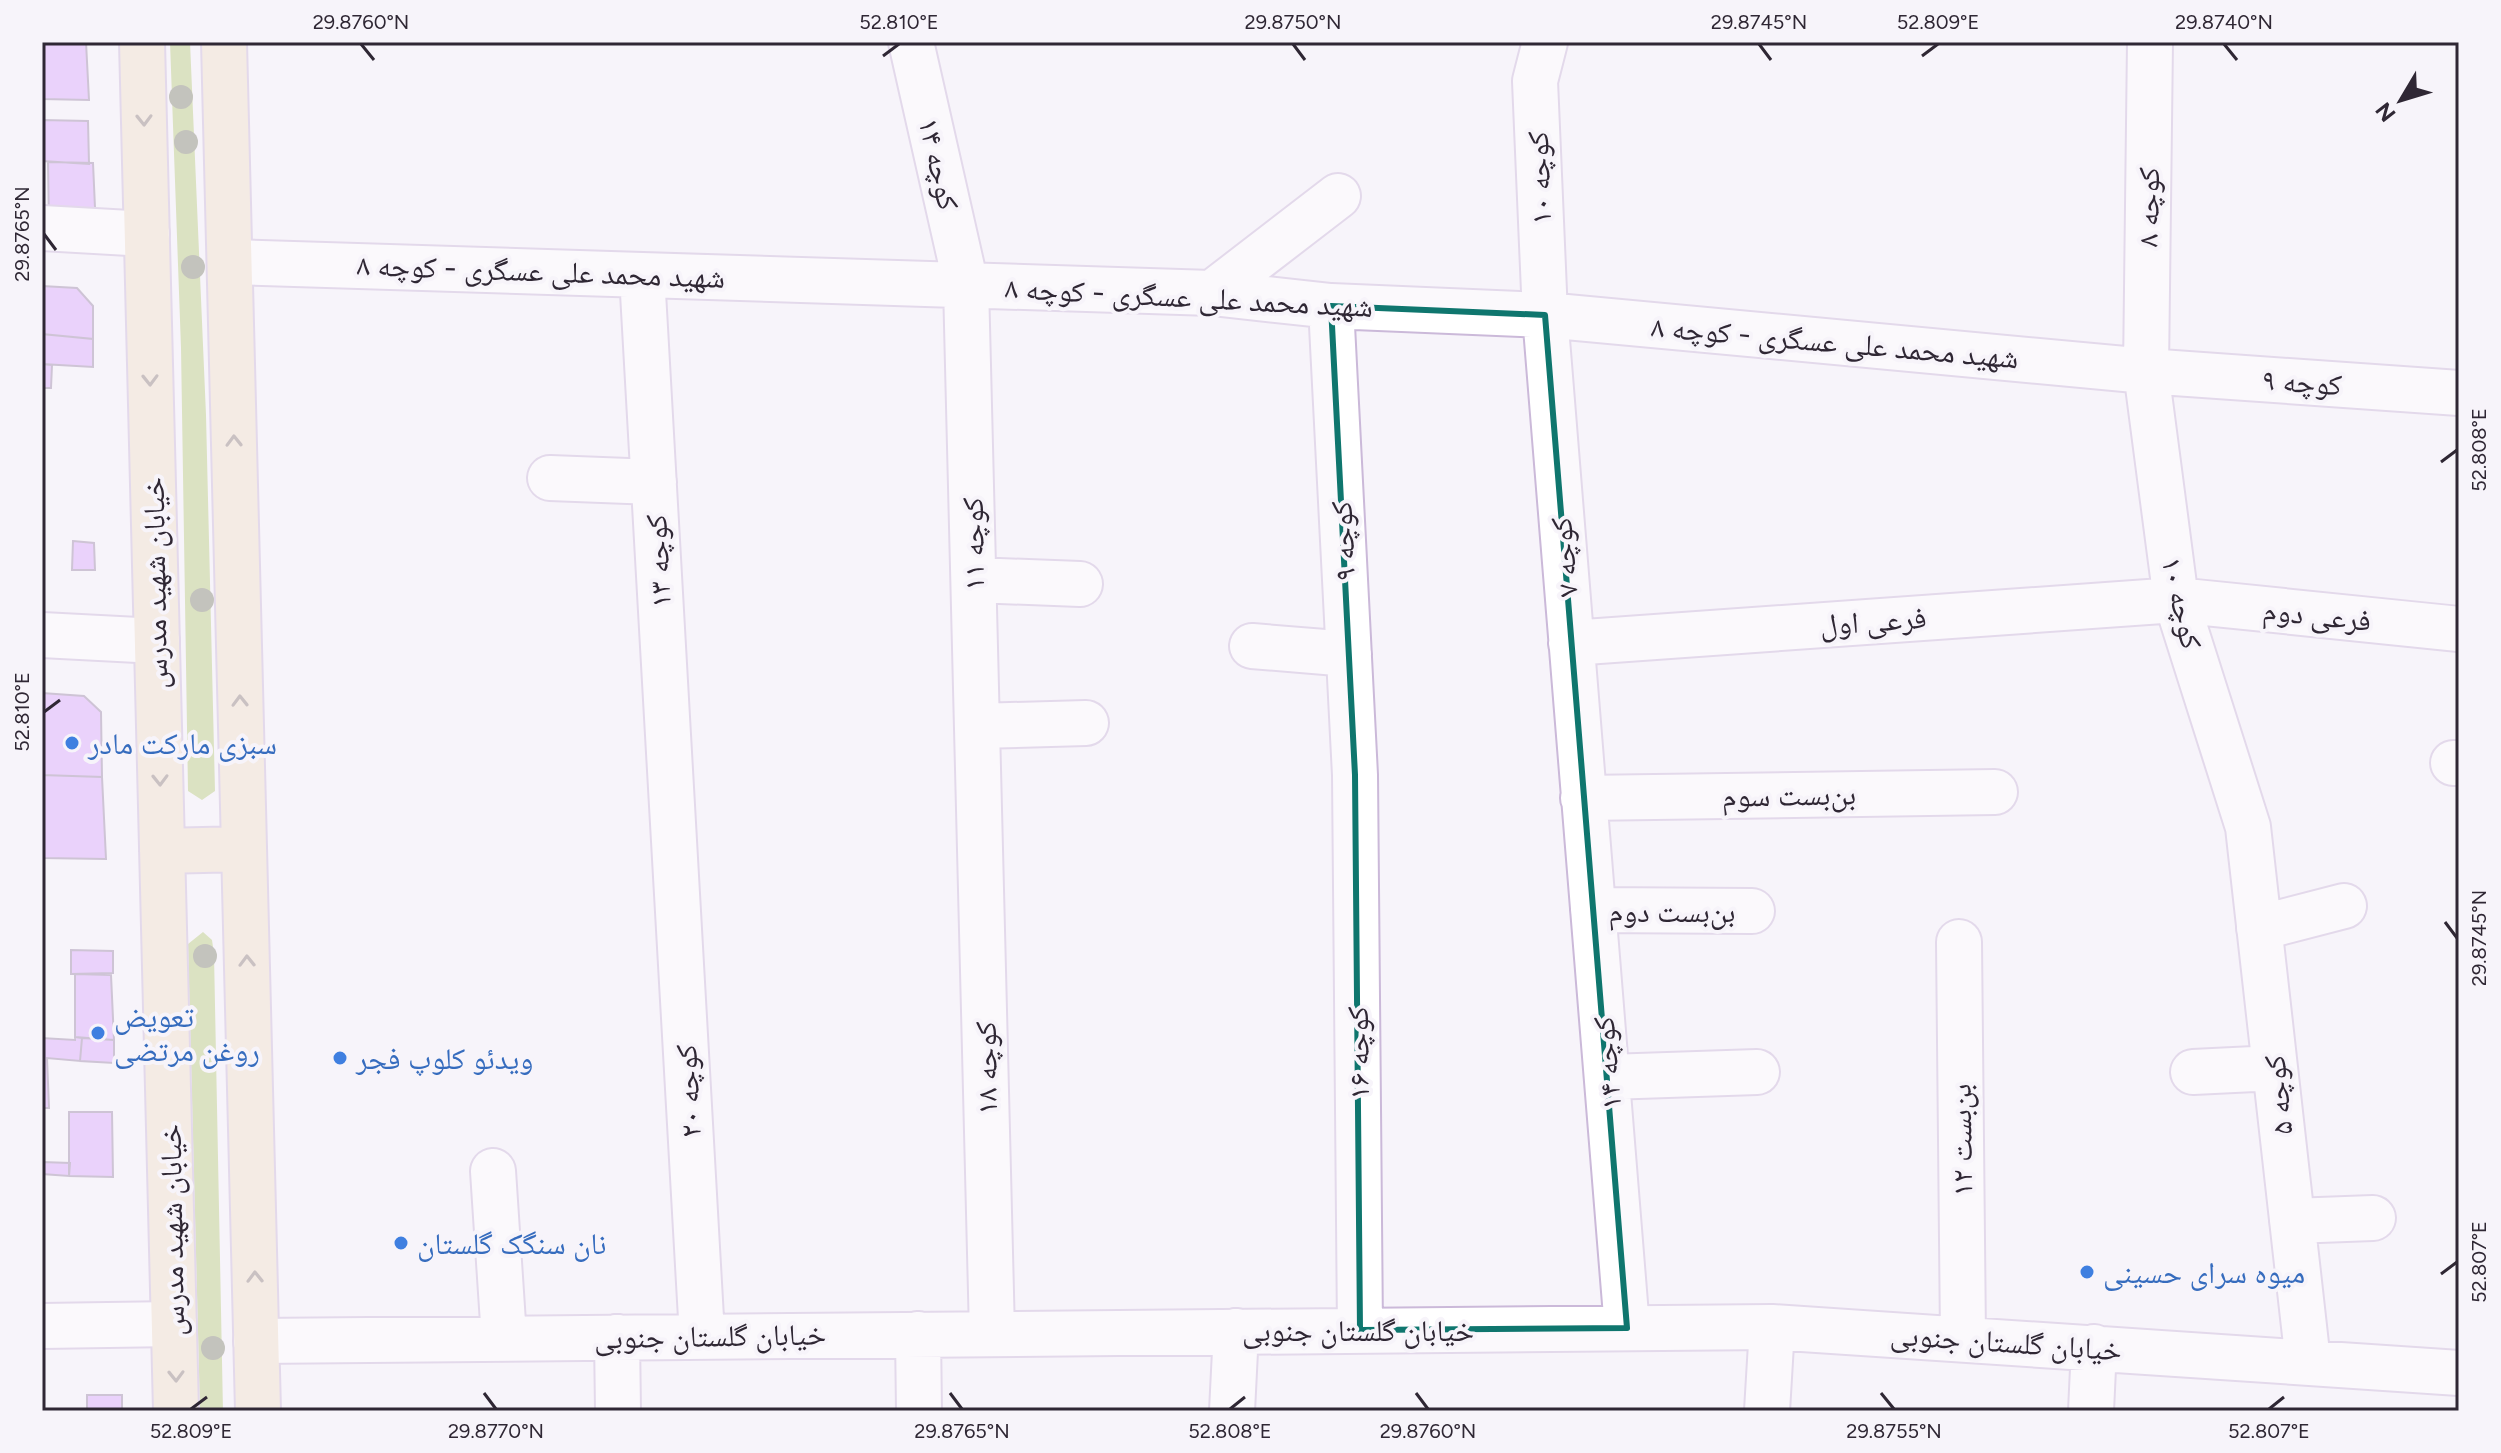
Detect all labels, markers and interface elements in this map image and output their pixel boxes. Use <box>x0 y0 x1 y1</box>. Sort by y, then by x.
text: 29.8760°N <box>313 10 409 34</box>
text: 52.810°E <box>859 10 939 34</box>
text: 29.8750°N <box>1245 10 1341 34</box>
text: 29.8745°N <box>1711 10 1807 34</box>
text: 52.809°E <box>1897 10 1979 34</box>
text: 29.8740°N <box>2175 10 2273 34</box>
north arrow <box>2361 60 2441 140</box>
text: N <box>2370 97 2402 127</box>
one-way arrow <box>135 114 152 127</box>
street label: کوچه ۱۴ <box>910 114 968 214</box>
street label: کوچه ۱۰ <box>1519 131 1559 225</box>
street label: کوچه ۸ <box>2129 167 2167 247</box>
text: 29.8765°N <box>10 186 34 282</box>
street label: شهید محمد علی عسگری - کوچه ۸ <box>356 246 726 296</box>
street label: شهید محمد علی عسگری - کوچه ۸ <box>1004 269 1374 325</box>
street label: شهید محمد علی عسگری - کوچه ۸ <box>1650 308 2020 376</box>
street label: کوچه ۹ <box>2261 361 2343 403</box>
one-way arrow <box>142 374 159 387</box>
text: 52.808°E <box>2467 408 2491 492</box>
one-way arrow <box>225 434 243 447</box>
street label: خیابان شهید مدرس <box>135 477 175 689</box>
street label: کوچه ۱۱ <box>954 497 992 591</box>
street label: کوچه ۹ <box>1322 500 1364 582</box>
street label: کوچه ۱۳ <box>637 513 679 609</box>
street label: کوچه ۷ <box>1542 516 1586 598</box>
street label: کوچه ۱۰ <box>2153 553 2211 653</box>
street label: فرعی دوم <box>2261 591 2373 640</box>
street label: فرعی اول <box>1818 599 1928 643</box>
text: 52.810°E <box>10 672 34 752</box>
one-way arrow <box>232 694 249 707</box>
place label: سبزی مارکت مادر <box>87 725 277 762</box>
marker: سبزی مارکت مادر <box>63 734 81 752</box>
one-way arrow <box>152 774 169 787</box>
street label: بن‌بست سوم <box>1722 775 1856 816</box>
text: 29.8745°N <box>2467 890 2491 986</box>
street label: بن‌بست دوم <box>1609 893 1736 931</box>
one-way arrow <box>238 954 255 967</box>
place label: تعویض روغن مرتضی <box>114 998 260 1069</box>
street label: کوچه ۱۶ <box>1339 1006 1377 1100</box>
street label: کوچه ۱۴ <box>1584 1015 1630 1111</box>
street label: کوچه ۱۸ <box>967 1021 1005 1115</box>
marker: تعویض روغن مرتضی <box>89 1024 107 1042</box>
place label: ویدئو کلوپ فجر <box>355 1040 533 1077</box>
street label: کوچه ۲۰ <box>667 1043 709 1139</box>
marker: ویدئو کلوپ فجر <box>331 1049 349 1067</box>
street label: کوچه ۵ <box>2255 1053 2301 1137</box>
street label: بن‌بست ۱۲ <box>1942 1083 1980 1197</box>
street label: خیابان شهید مدرس <box>152 1124 192 1336</box>
text: 52.807°E <box>2467 1221 2491 1303</box>
place label: نان سنگک گلستان <box>417 1225 606 1262</box>
marker: نان سنگک گلستان <box>392 1234 410 1252</box>
place label: میوه سرای حسینی <box>2103 1254 2305 1291</box>
marker: میوه سرای حسینی <box>2078 1263 2096 1281</box>
one-way arrow <box>246 1270 263 1283</box>
street label: خیابان گلستان جنوبی <box>1242 1312 1474 1349</box>
street label: خیابان گلستان جنوبی <box>594 1315 826 1357</box>
street label: خیابان گلستان جنوبی <box>1889 1315 2123 1369</box>
one-way arrow <box>167 1370 184 1383</box>
text: 52.809°E <box>150 1419 232 1443</box>
text: 29.8770°N <box>448 1419 544 1443</box>
text: 29.8765°N <box>914 1419 1010 1443</box>
text: 52.808°E <box>1188 1419 1272 1443</box>
text: 29.8760°N <box>1380 1419 1476 1443</box>
text: 29.8755°N <box>1846 1419 1942 1443</box>
text: 52.807°E <box>2228 1419 2310 1443</box>

